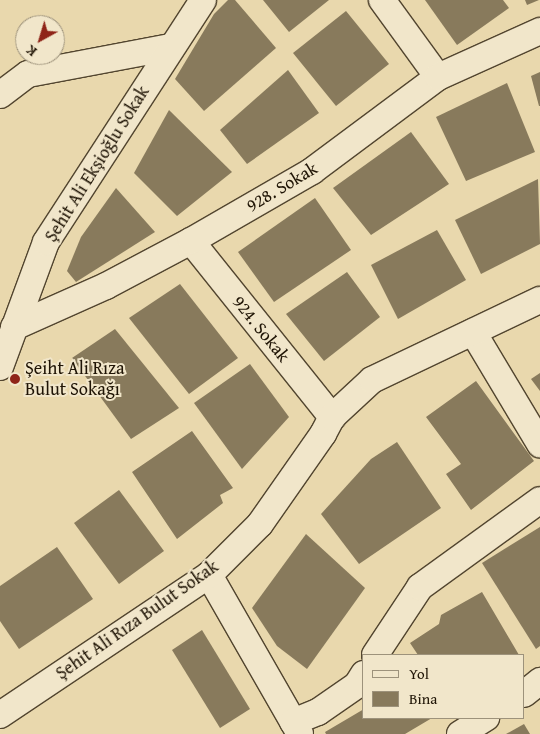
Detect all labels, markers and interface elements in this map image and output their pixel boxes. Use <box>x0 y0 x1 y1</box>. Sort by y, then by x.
north arrow <box>15 15 65 65</box>
text: K <box>21 40 41 61</box>
street label: Şehit Ali Ekşioğlu Sokak <box>40 82 154 246</box>
street label: 928. Sokak <box>243 157 321 217</box>
street label: 924. Sokak <box>228 291 294 367</box>
place label: Şeiht Ali Rıza Bulut Sokağı <box>25 358 125 400</box>
marker: Şeiht Ali Rıza Bulut Sokağı <box>9 373 21 385</box>
street label: Şehit Ali Rıza Bulut Sokak <box>52 556 222 684</box>
legend <box>362 654 525 719</box>
text: Yol <box>409 663 429 684</box>
text: Bina <box>409 688 437 709</box>

